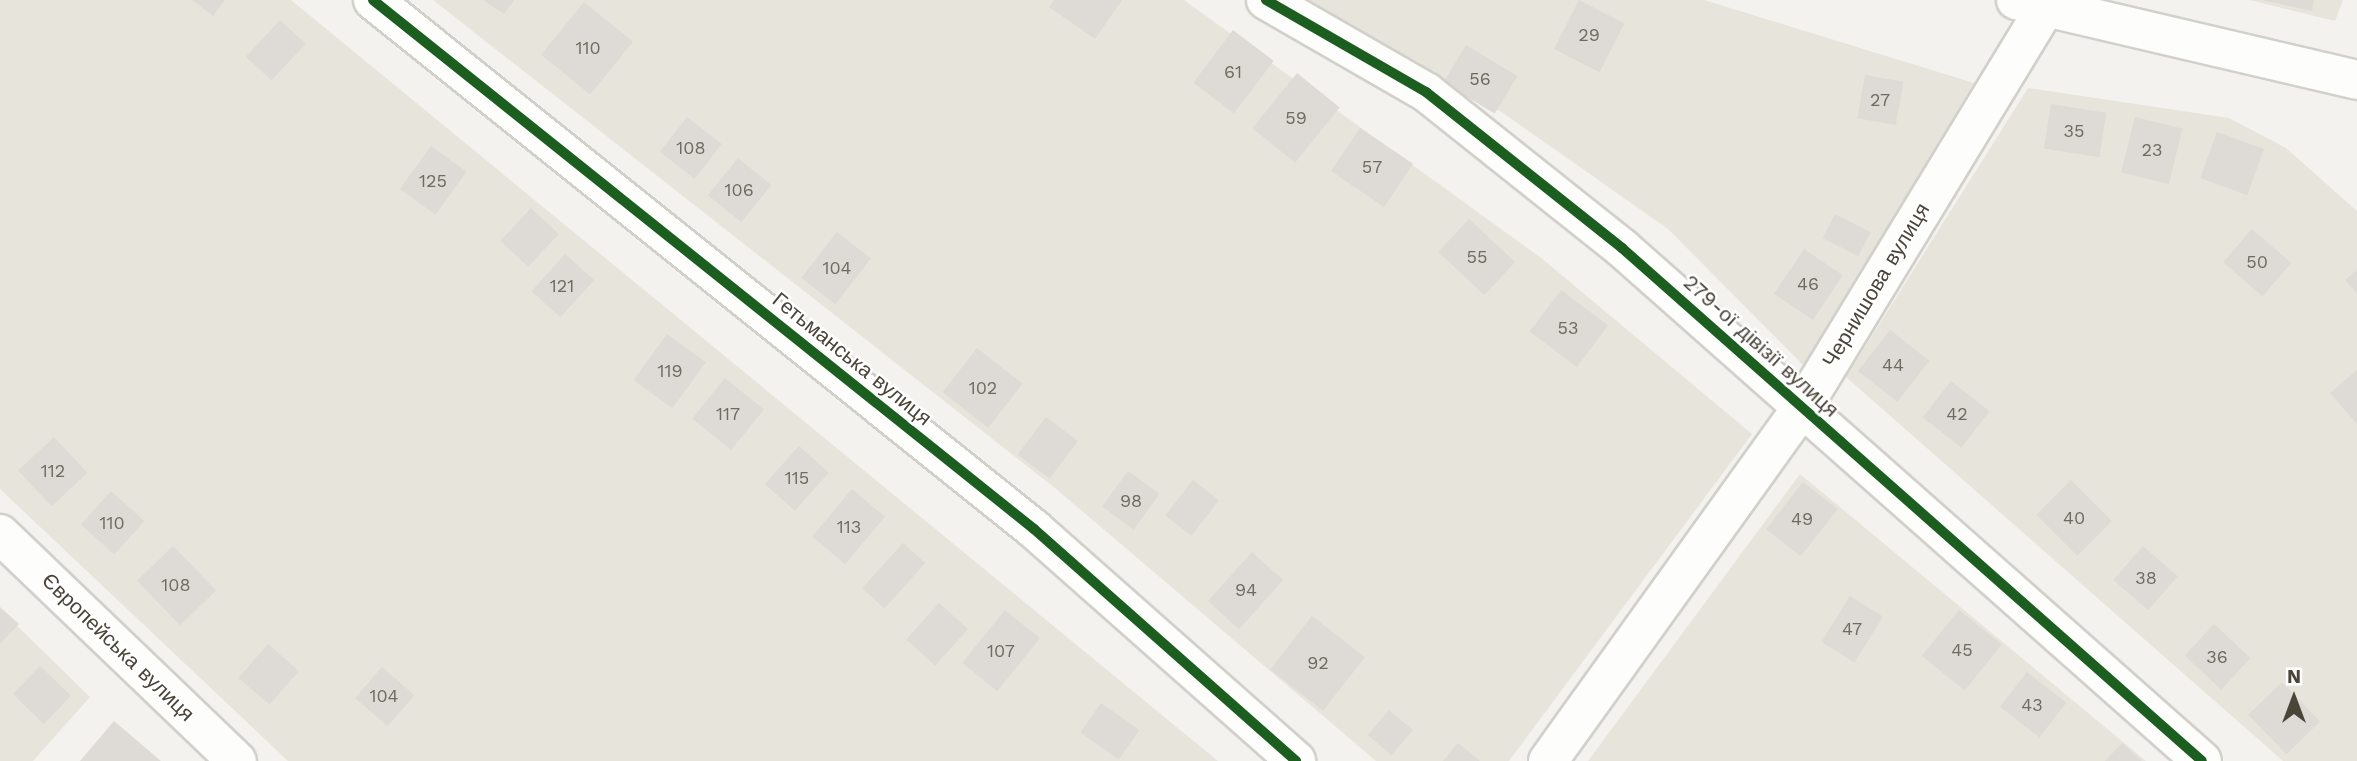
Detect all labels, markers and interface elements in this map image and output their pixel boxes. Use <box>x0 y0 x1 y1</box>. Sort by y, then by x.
house number: 29 <box>1578 24 1600 46</box>
house number: 110 <box>575 37 601 59</box>
house number: 61 <box>1224 61 1242 83</box>
house number: 56 <box>1469 68 1491 90</box>
house number: 27 <box>1870 89 1890 111</box>
house number: 59 <box>1285 107 1307 129</box>
house number: 35 <box>2064 120 2084 142</box>
house number: 108 <box>676 137 706 159</box>
house number: 23 <box>2142 139 2162 161</box>
house number: 57 <box>1362 156 1382 178</box>
house number: 125 <box>419 170 447 192</box>
house number: 106 <box>724 179 754 201</box>
street label: Чернишова вулиця <box>1817 198 1935 372</box>
house number: 55 <box>1467 246 1487 268</box>
house number: 50 <box>2246 251 2268 273</box>
house number: 104 <box>822 257 852 279</box>
street label: 279-ої дівізії вулиця <box>1678 270 1844 422</box>
house number: 46 <box>1797 273 1819 295</box>
house number: 121 <box>550 275 574 297</box>
street label: Гетьманська вулиця <box>767 287 937 431</box>
house number: 53 <box>1558 317 1578 339</box>
house number: 44 <box>1882 354 1904 376</box>
house number: 119 <box>657 360 683 382</box>
house number: 102 <box>969 377 997 399</box>
house number: 117 <box>716 403 740 425</box>
house number: 42 <box>1946 403 1968 425</box>
house number: 112 <box>41 460 65 482</box>
house number: 115 <box>785 467 809 489</box>
house number: 98 <box>1120 490 1142 512</box>
house number: 40 <box>2063 507 2085 529</box>
house number: 49 <box>1791 508 1813 530</box>
house number: 110 <box>99 512 125 534</box>
house number: 113 <box>837 516 861 538</box>
house number: 38 <box>2135 567 2157 589</box>
street label: Європейська вулиця <box>36 568 200 726</box>
house number: 108 <box>161 574 191 596</box>
house number: 94 <box>1235 579 1257 601</box>
house number: 47 <box>1842 618 1862 640</box>
house number: 45 <box>1951 639 1973 661</box>
house number: 107 <box>987 640 1015 662</box>
house number: 36 <box>2206 646 2228 668</box>
house number: 92 <box>1307 652 1329 674</box>
north arrow <box>2259 663 2329 733</box>
text: N <box>2287 665 2301 688</box>
house number: 104 <box>369 685 399 707</box>
house number: 43 <box>2021 694 2043 716</box>

